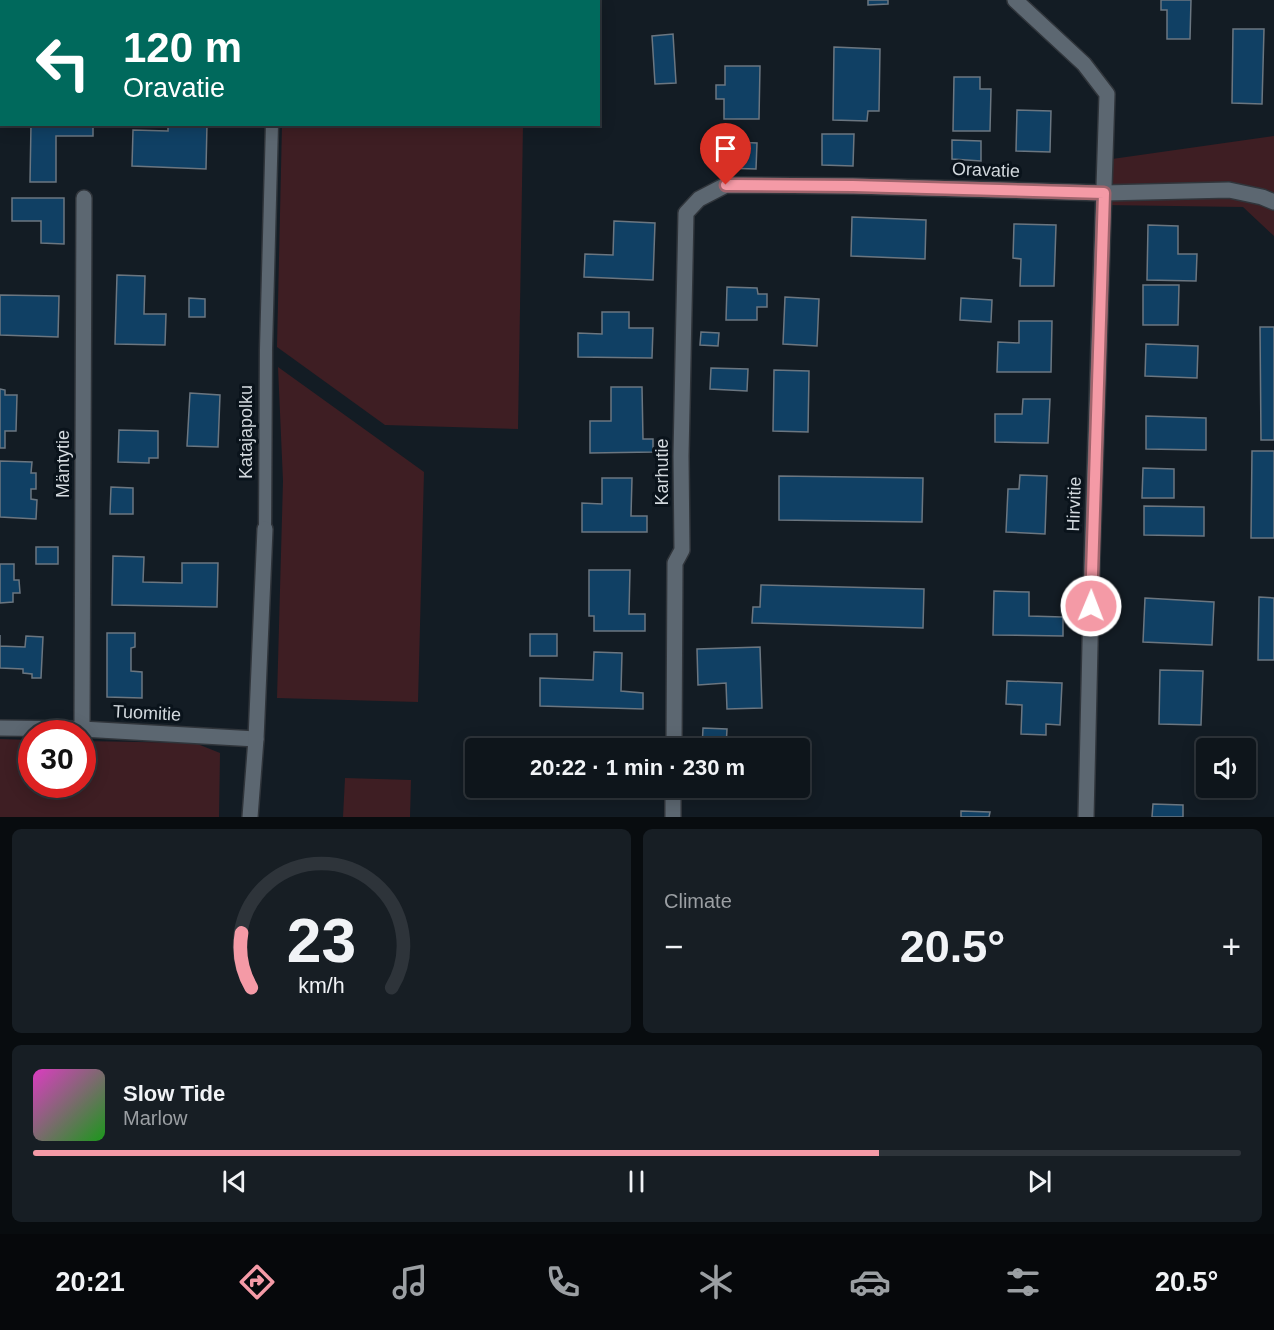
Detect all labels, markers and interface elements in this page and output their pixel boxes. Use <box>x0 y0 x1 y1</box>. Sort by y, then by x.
icon: left <box>24 24 102 102</box>
text: 120 m <box>123 24 242 71</box>
text: Oravatie <box>123 73 225 103</box>
pin <box>700 123 751 185</box>
icon: arrive <box>709 132 742 165</box>
street label: Oravatie <box>952 159 1020 181</box>
street label: Katajapolku <box>236 385 256 479</box>
street label: Mäntytie <box>53 430 73 498</box>
street label: Karhutie <box>652 438 672 506</box>
street label: Hirvitie <box>1063 476 1085 532</box>
position arrow <box>1059 574 1123 638</box>
street label: Tuomitie <box>112 701 182 725</box>
speed limit sign: 30 <box>18 720 96 798</box>
map controls <box>1196 738 1256 798</box>
button: sound <box>1196 738 1256 798</box>
text: 20:22 · 1 min · 230 m <box>530 755 745 780</box>
text: Climate <box>664 890 732 912</box>
text: 23 <box>287 906 356 975</box>
text: 20.5° <box>900 921 1005 972</box>
text: − <box>664 928 683 965</box>
text: + <box>1222 928 1241 965</box>
text: km/h <box>298 974 345 998</box>
text: Slow Tide <box>123 1081 225 1106</box>
text: Marlow <box>123 1107 187 1129</box>
icon: previous <box>218 1165 251 1198</box>
icon: pause <box>620 1165 653 1198</box>
icon: next <box>1023 1165 1056 1198</box>
icon: directions <box>236 1261 278 1303</box>
icon: music <box>389 1261 431 1303</box>
icon: phone <box>542 1261 584 1303</box>
icon: climate <box>695 1261 737 1303</box>
icon: car <box>849 1261 891 1303</box>
icon: filters <box>1002 1261 1044 1303</box>
text: 20:21 <box>56 1267 125 1297</box>
text: 20.5° <box>1155 1267 1218 1297</box>

